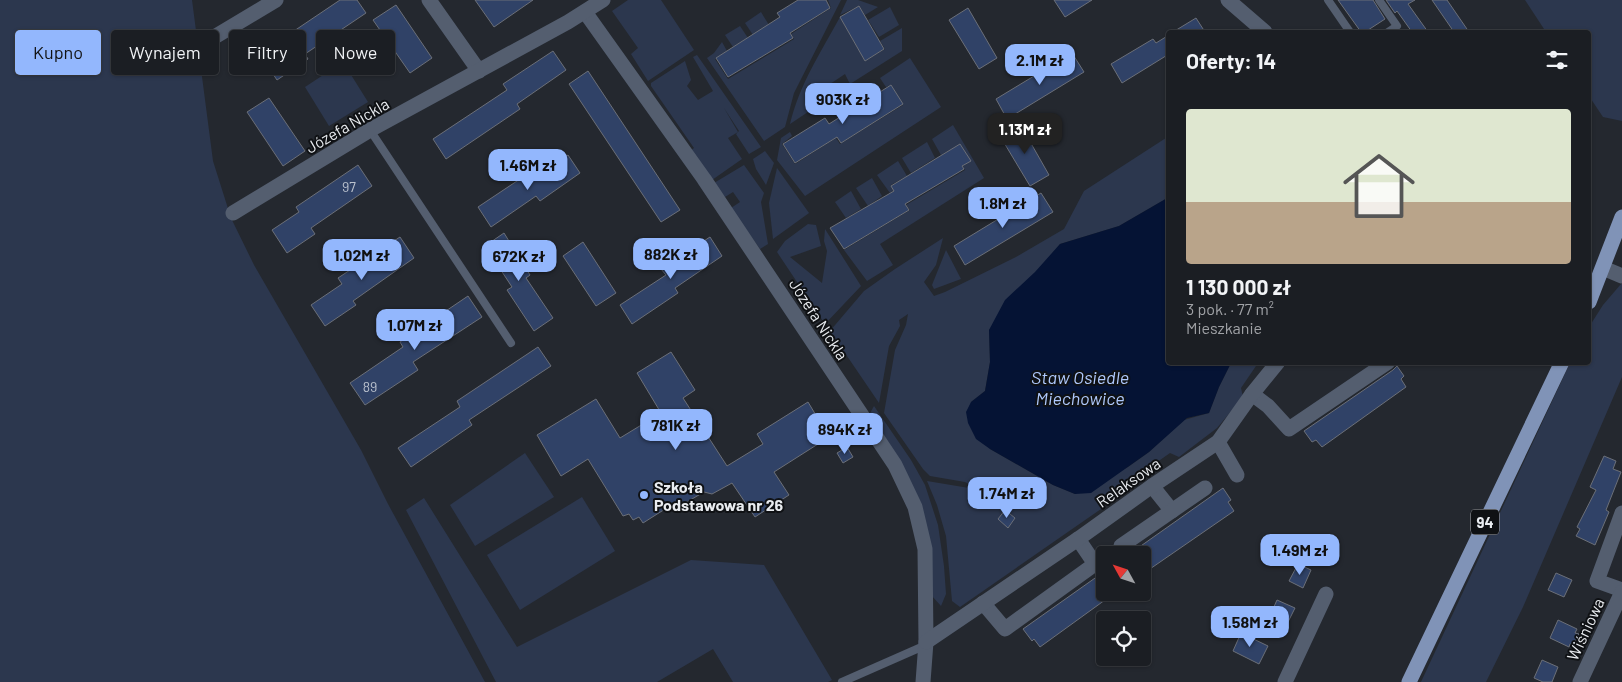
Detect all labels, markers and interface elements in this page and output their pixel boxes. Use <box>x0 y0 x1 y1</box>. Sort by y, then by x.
chip: Kupno <box>15 30 101 75</box>
chip: Wynajem <box>111 30 219 75</box>
chip: Filtry <box>229 30 306 75</box>
chip: Nowe <box>316 30 395 75</box>
pin: 2.1M zł <box>994 44 1086 86</box>
icon: filters <box>1543 46 1571 74</box>
text: Oferty: 14 <box>1186 48 1276 73</box>
text: 2.1M zł <box>1016 50 1064 69</box>
pin: 903K zł <box>797 82 889 125</box>
text: 903K zł <box>816 89 870 108</box>
street label: Józefa Nickla <box>302 93 392 157</box>
pin: 1.13M zł <box>973 112 1077 155</box>
text: 1.13M zł <box>998 119 1052 138</box>
icon: home <box>1334 141 1424 231</box>
pin: 1.46M zł <box>476 148 580 191</box>
text: 1.46M zł <box>499 155 557 174</box>
house number: 97 <box>342 178 356 195</box>
pin: 1.8M zł <box>957 186 1049 229</box>
text: 1.8M zł <box>979 193 1027 212</box>
pin: 1.02M zł <box>310 238 414 281</box>
pin: 882K zł <box>625 238 717 280</box>
pin: 672K zł <box>473 240 565 282</box>
text: 882K zł <box>644 244 698 263</box>
text: 1.02M zł <box>334 245 390 264</box>
text: 672K zł <box>492 246 546 265</box>
text: 1 130 000 zł <box>1186 274 1291 299</box>
street label: Józefa Nickla <box>786 275 852 363</box>
text: 3 pok. · 77 m² <box>1186 299 1274 318</box>
pin: 1.07M zł <box>363 308 467 351</box>
text: 1.07M zł <box>387 315 443 334</box>
text: Mieszkanie <box>1186 318 1262 337</box>
water label: Staw Osiedle Miechowice <box>1031 366 1129 409</box>
house number: 89 <box>363 378 377 395</box>
pin: 781K zł <box>630 408 722 451</box>
pin: 894K zł <box>799 412 891 455</box>
text: 781K zł <box>651 415 701 434</box>
text: 894K zł <box>818 419 872 438</box>
street label: Relaksowa <box>1092 453 1164 511</box>
pin: 1.74M zł <box>955 476 1059 519</box>
place label: Szkoła Podstawowa nr 26 <box>654 477 784 514</box>
text: 1.74M zł <box>979 483 1035 502</box>
marker: Szkoła Podstawowa nr 26 <box>638 489 650 501</box>
road number: 94 <box>1471 510 1499 534</box>
pin: 1.49M zł <box>1248 534 1352 576</box>
text: 1.49M zł <box>1271 540 1329 559</box>
north arrow <box>1096 546 1151 601</box>
map controls <box>1096 546 1151 666</box>
street label: Wiśniowa <box>1562 595 1608 663</box>
pin: 1.58M zł <box>1198 606 1302 648</box>
button: locate <box>1096 611 1151 666</box>
text: 1.58M zł <box>1222 612 1278 631</box>

